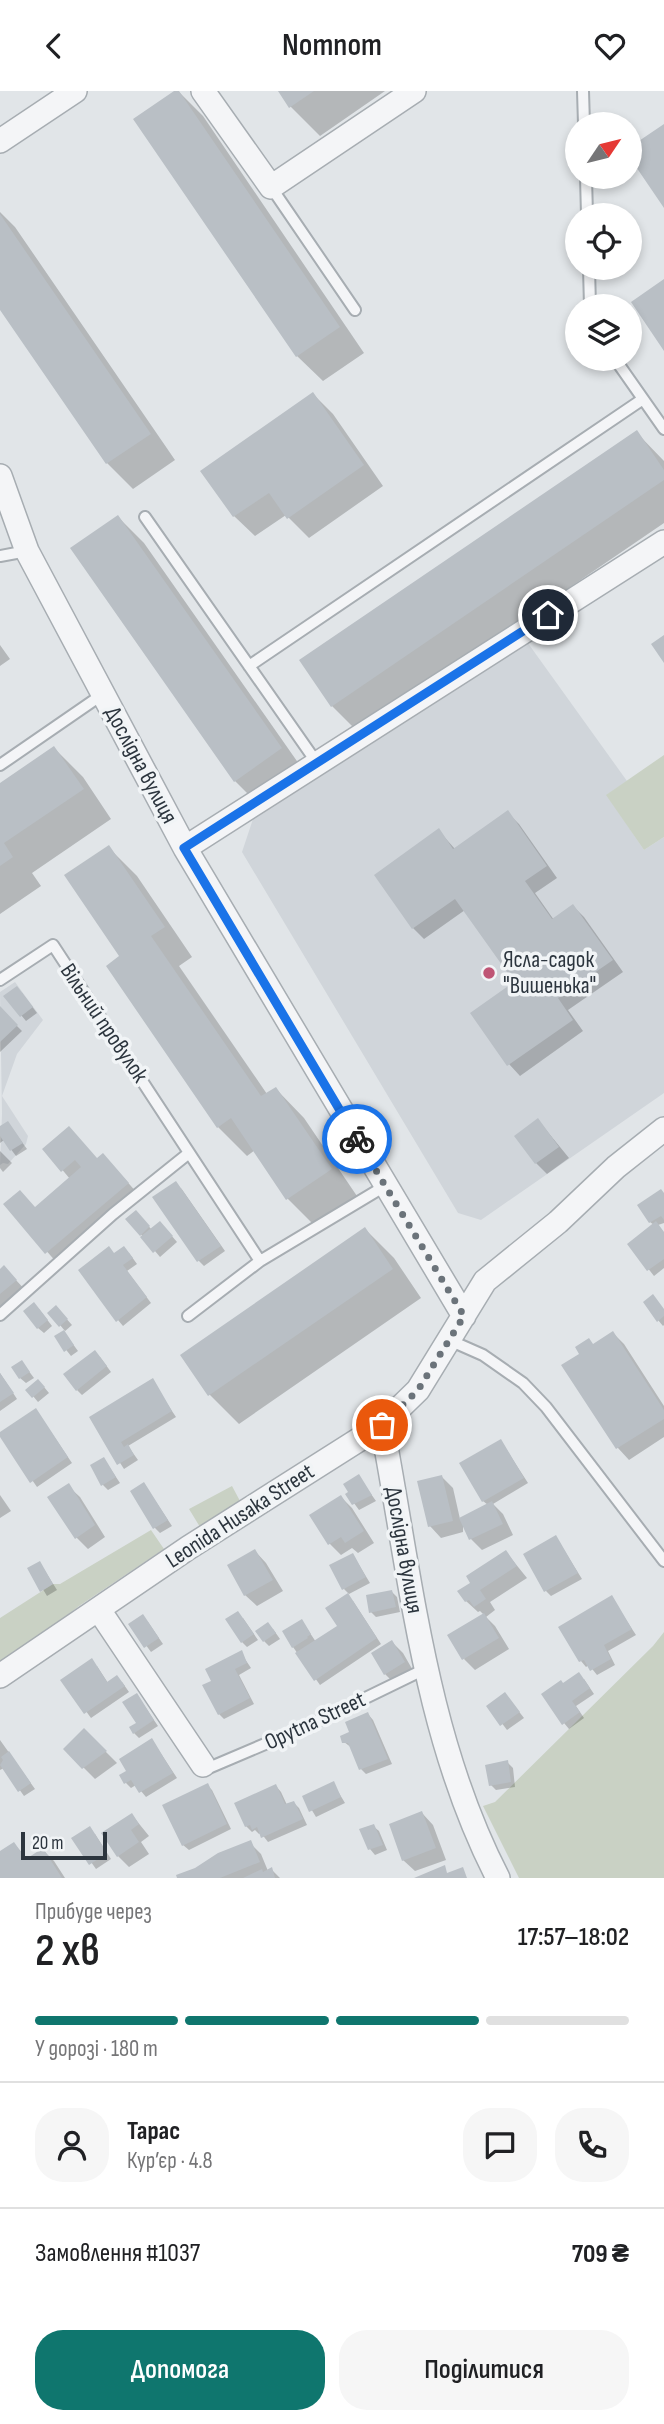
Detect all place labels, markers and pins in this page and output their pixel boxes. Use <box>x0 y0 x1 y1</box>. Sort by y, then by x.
pin <box>518 585 578 645</box>
place label: Ясла-садок "Вишенька" <box>503 946 596 1000</box>
marker: Ясла-садок "Вишенька" <box>481 965 497 981</box>
pin <box>352 1395 412 1455</box>

